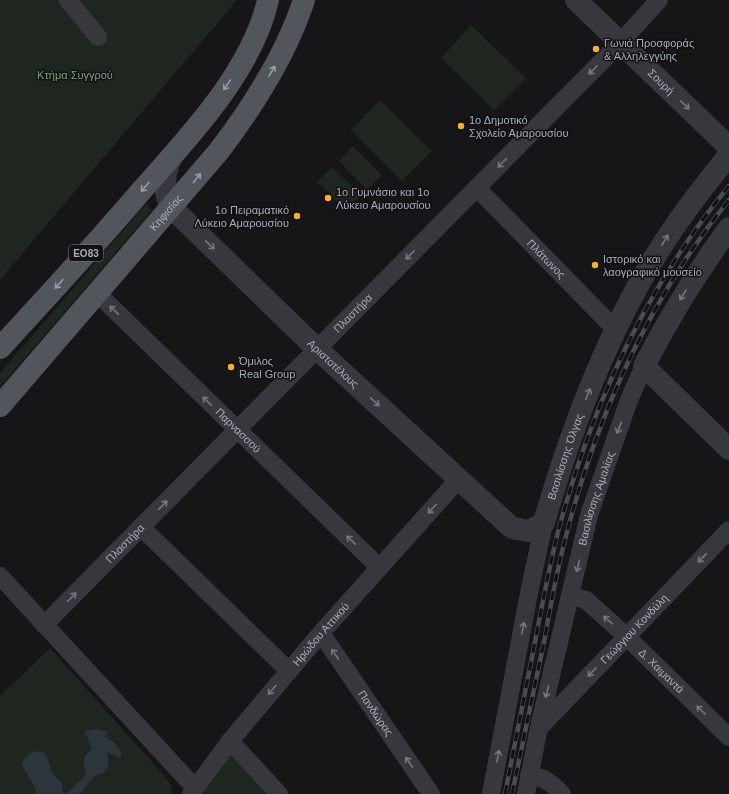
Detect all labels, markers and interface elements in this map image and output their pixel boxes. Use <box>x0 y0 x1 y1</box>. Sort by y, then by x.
place label: Γωνιά Προσφοράς & Αλληλεγγύης <box>604 37 694 62</box>
marker: Γωνιά Προσφοράς & Αλληλεγγύης <box>591 44 601 54</box>
one-way arrow <box>268 65 276 77</box>
one-way arrow <box>588 65 598 75</box>
street label: Σουρή <box>646 67 677 97</box>
park label: Κτήμα Συγγρού <box>37 69 113 81</box>
one-way arrow <box>223 79 231 90</box>
one-way arrow <box>680 100 690 110</box>
place label: 1ο Δημοτικό Σχολείο Αμαρουσίου <box>469 114 568 139</box>
marker: 1ο Δημοτικό Σχολείο Αμαρουσίου <box>456 121 466 131</box>
one-way arrow <box>497 158 507 168</box>
one-way arrow <box>193 172 202 183</box>
one-way arrow <box>141 181 150 192</box>
place label: 1ο Γυμνάσιο και 1ο Λύκειο Αμαρουσίου <box>336 186 431 211</box>
street label: Κηφισίας <box>147 192 185 233</box>
marker: 1ο Γυμνάσιο και 1ο Λύκειο Αμαρουσίου <box>323 193 333 203</box>
place label: 1ο Πειραματικό Λύκειο Αμαρουσίου <box>194 204 289 229</box>
marker: 1ο Πειραματικό Λύκειο Αμαρουσίου <box>292 211 302 221</box>
one-way arrow <box>662 234 670 246</box>
street label: Πλάτωνος <box>525 237 568 281</box>
one-way arrow <box>205 240 215 249</box>
road number: ΕΟ83 <box>69 245 103 261</box>
one-way arrow <box>405 250 415 260</box>
place label: Ιστορικό και λαογραφικό μουσείο <box>603 253 702 278</box>
marker: Ιστορικό και λαογραφικό μουσείο <box>590 260 600 270</box>
one-way arrow <box>54 278 63 289</box>
one-way arrow <box>679 289 687 301</box>
street label: Πλαστήρα <box>331 291 375 335</box>
one-way arrow <box>109 305 119 315</box>
street label: Αριστοτέλους <box>305 337 361 390</box>
place label: Όμιλος Real Group <box>238 355 295 380</box>
marker: Όμιλος Real Group <box>226 362 236 372</box>
one-way arrow <box>585 388 593 400</box>
one-way arrow <box>202 396 212 406</box>
one-way arrow <box>369 398 380 407</box>
street label: Παρνασσού <box>213 406 263 455</box>
street label: Βασιλίσσης Όλγας <box>545 412 585 501</box>
one-way arrow <box>614 422 622 434</box>
street label: Βασιλίσσης Αμαλίας <box>576 450 617 547</box>
one-way arrow <box>158 500 168 510</box>
one-way arrow <box>428 503 437 513</box>
street label: Πλαστήρα <box>103 521 147 565</box>
one-way arrow <box>346 535 356 544</box>
one-way arrow <box>697 553 707 563</box>
one-way arrow <box>573 559 581 572</box>
one-way arrow <box>67 592 76 602</box>
street label: Γεώργιου Κονδύλη <box>598 592 670 666</box>
street label: Ηρώδου Αττικού <box>290 600 351 668</box>
one-way arrow <box>603 615 613 624</box>
one-way arrow <box>519 622 527 635</box>
street label: Δ. Χαιμαντά <box>636 646 687 696</box>
one-way arrow <box>331 649 340 660</box>
one-way arrow <box>588 666 597 676</box>
one-way arrow <box>268 685 277 696</box>
one-way arrow <box>543 685 551 698</box>
street label: Πανδώρας <box>356 688 395 738</box>
one-way arrow <box>696 705 706 715</box>
one-way arrow <box>495 750 503 763</box>
one-way arrow <box>405 757 413 768</box>

